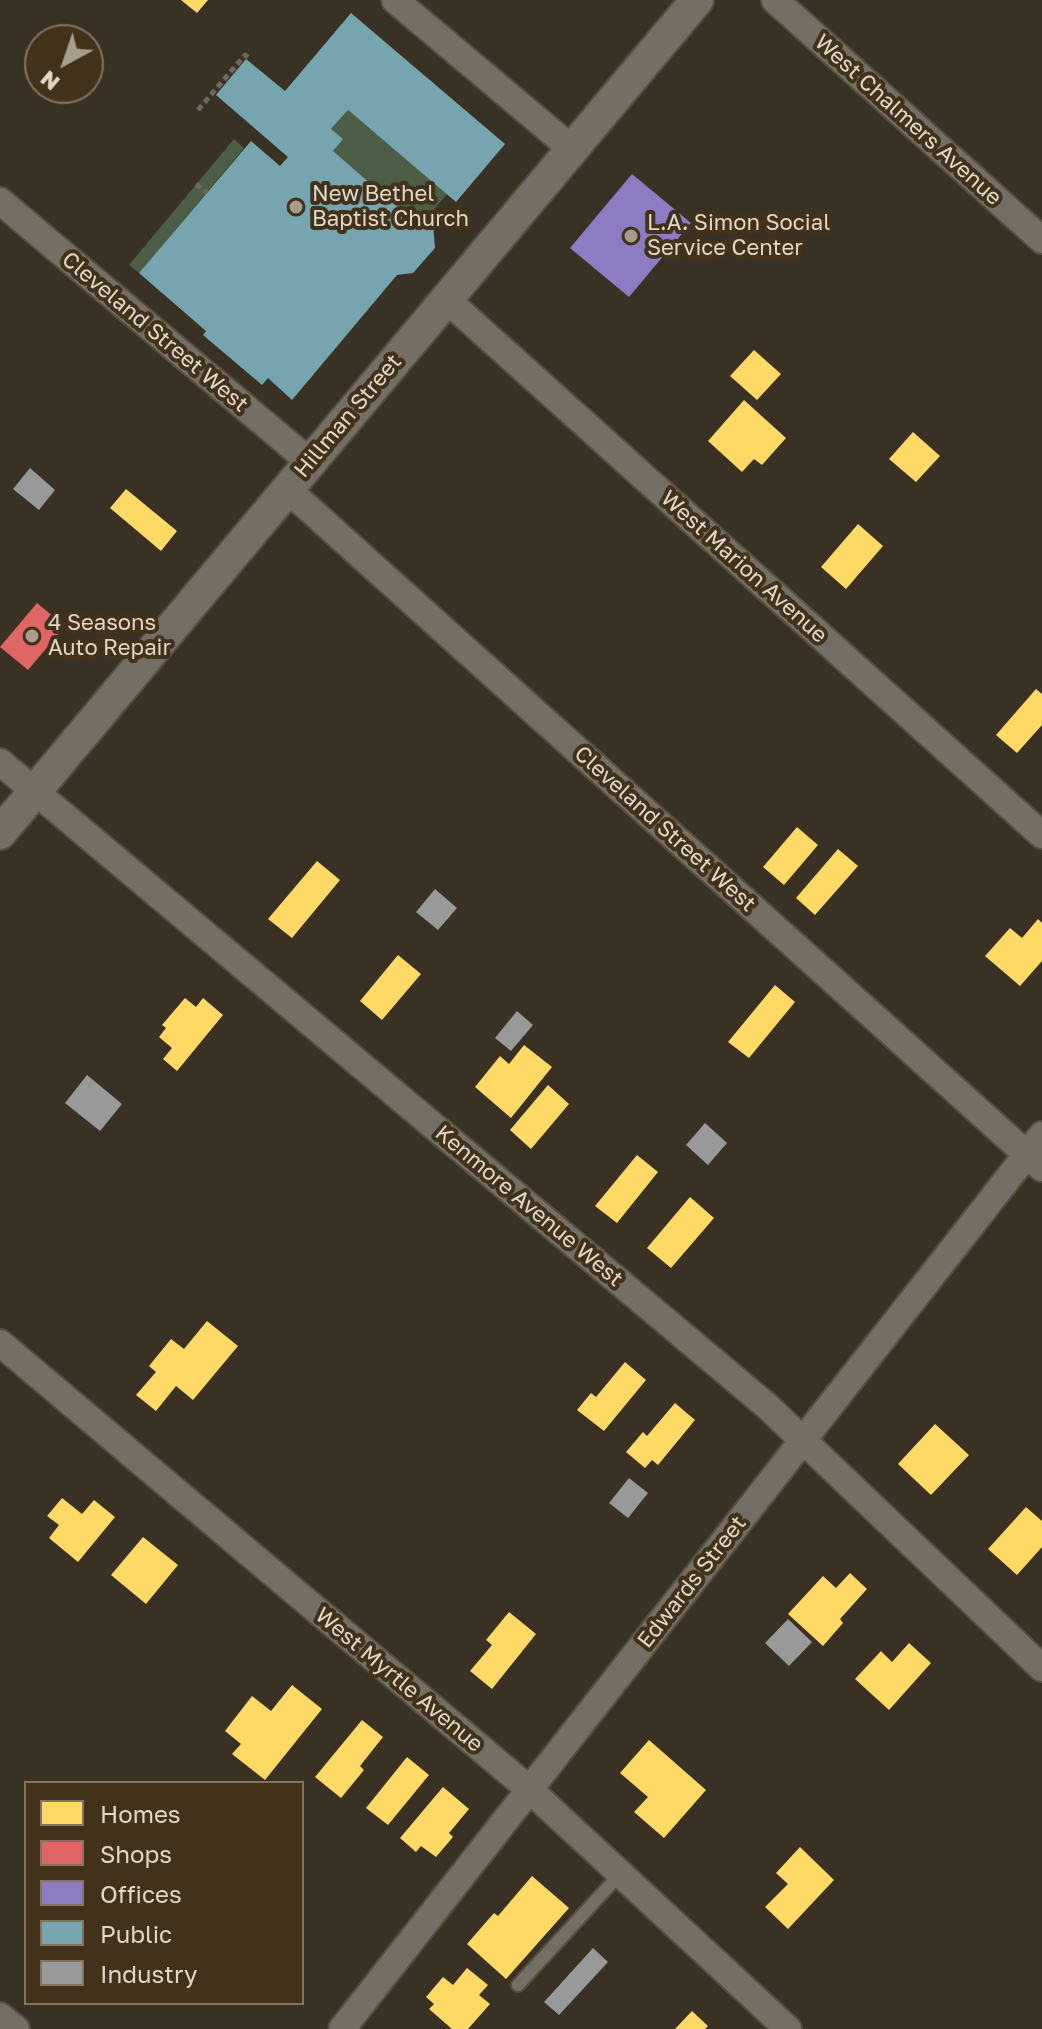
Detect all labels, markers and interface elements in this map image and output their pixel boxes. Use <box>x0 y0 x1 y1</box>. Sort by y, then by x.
north arrow <box>24 24 104 104</box>
street label: West Chalmers Avenue <box>809 29 1007 211</box>
text: N <box>34 66 65 97</box>
place label: New Bethel Baptist Church <box>312 181 469 232</box>
marker: New Bethel Baptist Church <box>287 198 305 216</box>
place label: L.A. Simon Social Service Center <box>647 210 830 262</box>
marker: L.A. Simon Social Service Center <box>622 227 640 245</box>
street label: Cleveland Street West <box>57 246 253 418</box>
street label: Hillman Street <box>289 349 407 483</box>
street label: West Marion Avenue <box>655 485 833 649</box>
place label: 4 Seasons Auto Repair <box>48 610 171 662</box>
marker: 4 Seasons Auto Repair <box>23 627 41 645</box>
street label: Cleveland Street West <box>569 741 761 917</box>
street label: Kenmore Avenue West <box>430 1120 628 1292</box>
street label: Edwards Street <box>632 1511 752 1653</box>
street label: West Myrtle Avenue <box>310 1602 488 1758</box>
legend <box>24 1781 304 2005</box>
text: Homes <box>100 1799 181 1828</box>
text: Shops <box>100 1839 172 1868</box>
text: Offices <box>100 1879 182 1908</box>
text: Public <box>100 1919 172 1948</box>
text: Industry <box>100 1959 197 1988</box>

